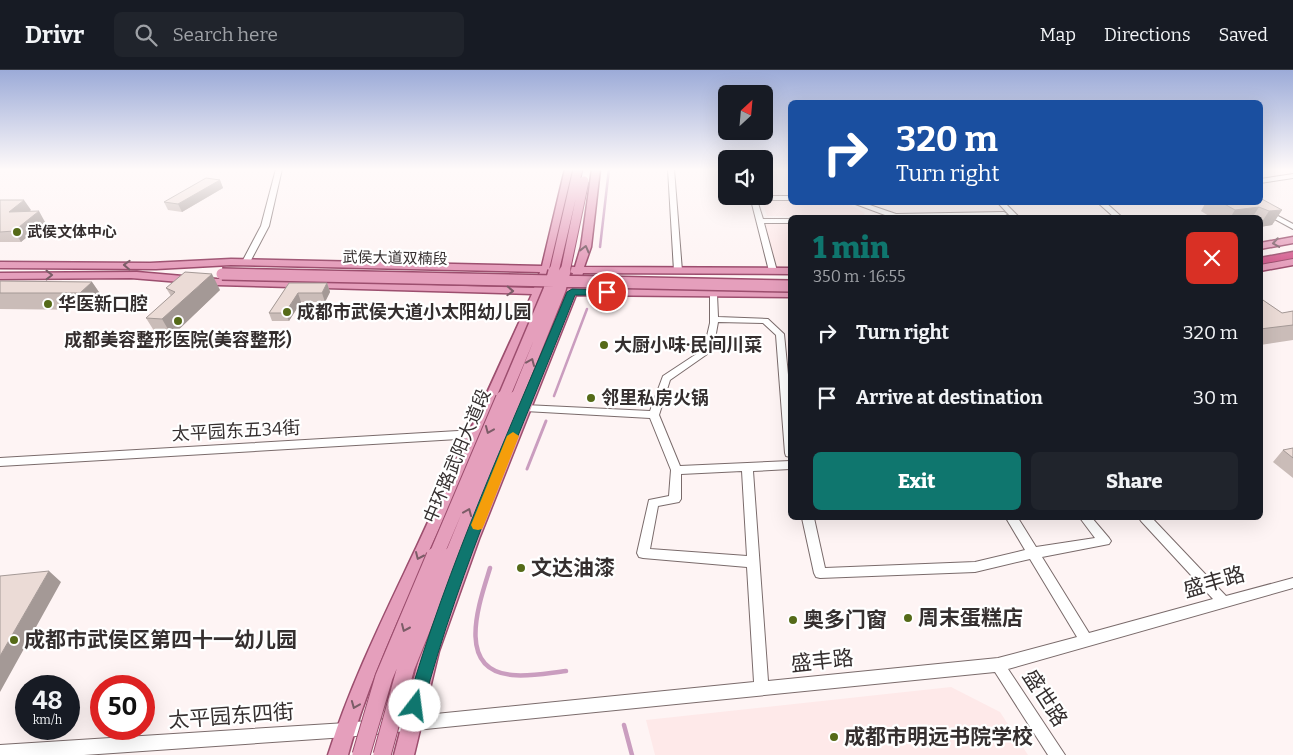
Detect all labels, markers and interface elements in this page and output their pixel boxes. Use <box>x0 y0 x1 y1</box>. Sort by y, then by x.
search box <box>114 12 464 57</box>
text: Drivr <box>25 21 84 49</box>
icon: search <box>132 21 160 49</box>
text: Search here <box>172 23 278 46</box>
text: Map <box>1040 24 1076 46</box>
text: Directions <box>1104 24 1191 46</box>
text: Saved <box>1219 24 1268 46</box>
north arrow <box>718 85 772 140</box>
map controls <box>718 85 773 205</box>
text: 320 m <box>896 118 998 160</box>
icon: right <box>813 120 878 185</box>
button: sound <box>718 150 773 205</box>
text: Turn right <box>896 160 999 187</box>
place label: 武侯文体中心 <box>27 223 117 241</box>
marker: 武侯文体中心 <box>11 226 23 238</box>
text: 1 min <box>813 230 889 266</box>
button: close <box>1186 232 1238 284</box>
one-way arrow <box>1272 237 1280 248</box>
one-way arrow <box>579 244 590 253</box>
street label: 武侯大道双楠段 <box>342 248 448 268</box>
one-way arrow <box>123 260 130 270</box>
text: 350 m · 16:55 <box>813 267 906 286</box>
one-way arrow <box>45 270 53 280</box>
pin <box>586 271 628 313</box>
icon: arrive <box>593 278 621 306</box>
one-way arrow <box>507 285 515 296</box>
place label: 华医新口腔 <box>58 293 148 315</box>
marker: 华医新口腔 <box>42 298 54 310</box>
place label: 成都市武侯大道小太阳幼儿园 <box>297 301 531 323</box>
marker: 成都市武侯大道小太阳幼儿园 <box>281 306 293 318</box>
marker: 成都美容整形医院(美容整形) <box>172 315 184 327</box>
icon: right <box>813 319 841 347</box>
text: Turn right <box>856 321 949 344</box>
text: 320 m <box>1183 321 1238 344</box>
place label: 成都美容整形医院(美容整形) <box>64 329 292 351</box>
place label: 大厨小味·民间川菜 <box>614 334 762 356</box>
marker: 大厨小味·民间川菜 <box>598 339 610 351</box>
one-way arrow <box>525 358 535 366</box>
icon: arrive <box>813 384 841 412</box>
street label: 中环路武阳大道段 <box>419 385 495 527</box>
text: Arrive at destination <box>856 386 1043 409</box>
text: 30 m <box>1193 386 1238 409</box>
place label: 邻里私房火锅 <box>601 387 709 409</box>
marker: 邻里私房火锅 <box>585 392 597 404</box>
street label: 太平园东五34街 <box>171 417 301 445</box>
one-way arrow <box>485 425 496 434</box>
button: Exit <box>813 452 1021 510</box>
button: Share <box>1031 452 1238 510</box>
one-way arrow <box>463 508 473 516</box>
one-way arrow <box>414 551 425 560</box>
place label: 文达油漆 <box>531 555 615 581</box>
street label: 盛丰路 <box>1180 561 1248 603</box>
marker: 文达油漆 <box>515 562 527 574</box>
place label: 周末蛋糕店 <box>918 605 1023 631</box>
place label: 奥多门窗 <box>803 607 887 633</box>
marker: 周末蛋糕店 <box>902 612 914 624</box>
marker: 奥多门窗 <box>787 614 799 626</box>
one-way arrow <box>401 623 412 632</box>
place label: 成都市武侯区第四十一幼儿园 <box>24 627 297 653</box>
marker: 成都市武侯区第四十一幼儿园 <box>8 634 20 646</box>
street label: 盛丰路 <box>789 645 855 677</box>
street label: 盛世路 <box>1017 665 1073 731</box>
speed limit sign: 50 <box>90 675 155 740</box>
position arrow <box>388 679 440 731</box>
text: 48 <box>32 686 63 716</box>
street label: 太平园东四街 <box>167 699 295 733</box>
one-way arrow <box>350 700 361 709</box>
text: km/h <box>33 713 62 727</box>
place label: 成都市明远书院学校 <box>844 724 1033 750</box>
marker: 成都市明远书院学校 <box>828 731 840 743</box>

